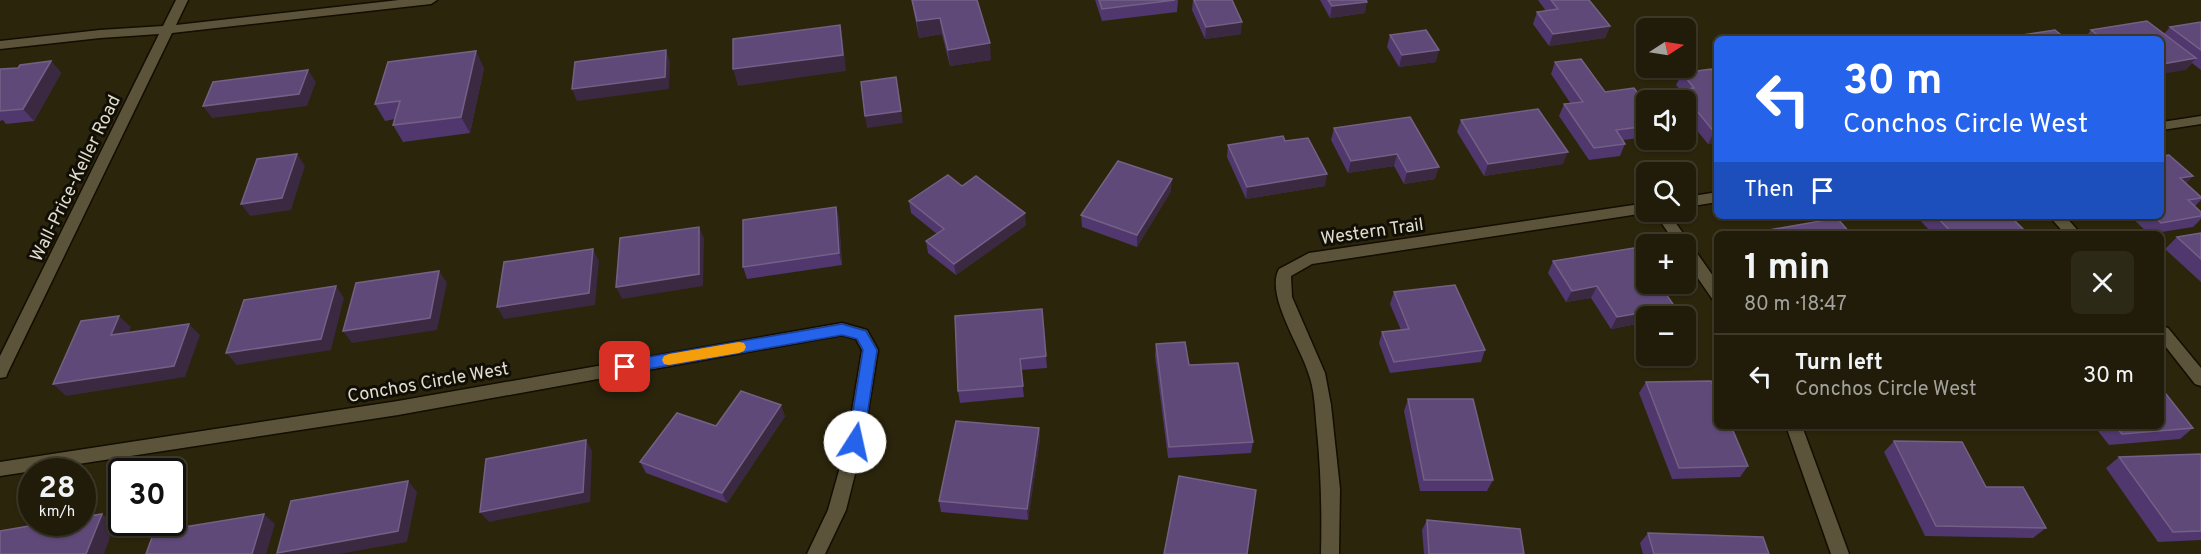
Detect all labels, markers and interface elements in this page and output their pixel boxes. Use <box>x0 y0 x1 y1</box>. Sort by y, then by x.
north arrow <box>1636 18 1696 78</box>
map controls <box>1636 18 1696 366</box>
text: 30 m <box>1843 56 1942 109</box>
icon: left <box>1744 60 1822 138</box>
button: sound <box>1636 90 1696 150</box>
street label: Wall-Price-Keller Road <box>26 92 127 266</box>
text: Conchos Circle West <box>1843 108 2088 142</box>
button: search <box>1636 162 1696 222</box>
icon: arrive <box>1806 174 1839 207</box>
text: Then <box>1744 177 1794 204</box>
street label: Western Trail <box>1319 214 1425 251</box>
button: + <box>1636 234 1696 294</box>
text: 1 min <box>1744 246 1830 292</box>
button: close <box>2071 251 2134 314</box>
text: 80 m · 18:47 <box>1744 292 1847 318</box>
button: − <box>1636 306 1696 366</box>
pin <box>599 341 650 392</box>
icon: arrive <box>608 350 641 383</box>
text: Turn left <box>1795 350 1883 377</box>
street label: Conchos Circle West <box>346 358 511 409</box>
icon: left <box>1744 360 1777 393</box>
text: 30 m <box>2083 363 2134 390</box>
text: Conchos Circle West <box>1795 377 1977 403</box>
position arrow <box>823 410 887 474</box>
speed limit sign: 30 <box>108 458 186 536</box>
text: 28 <box>38 471 76 508</box>
text: km/h <box>39 503 75 522</box>

